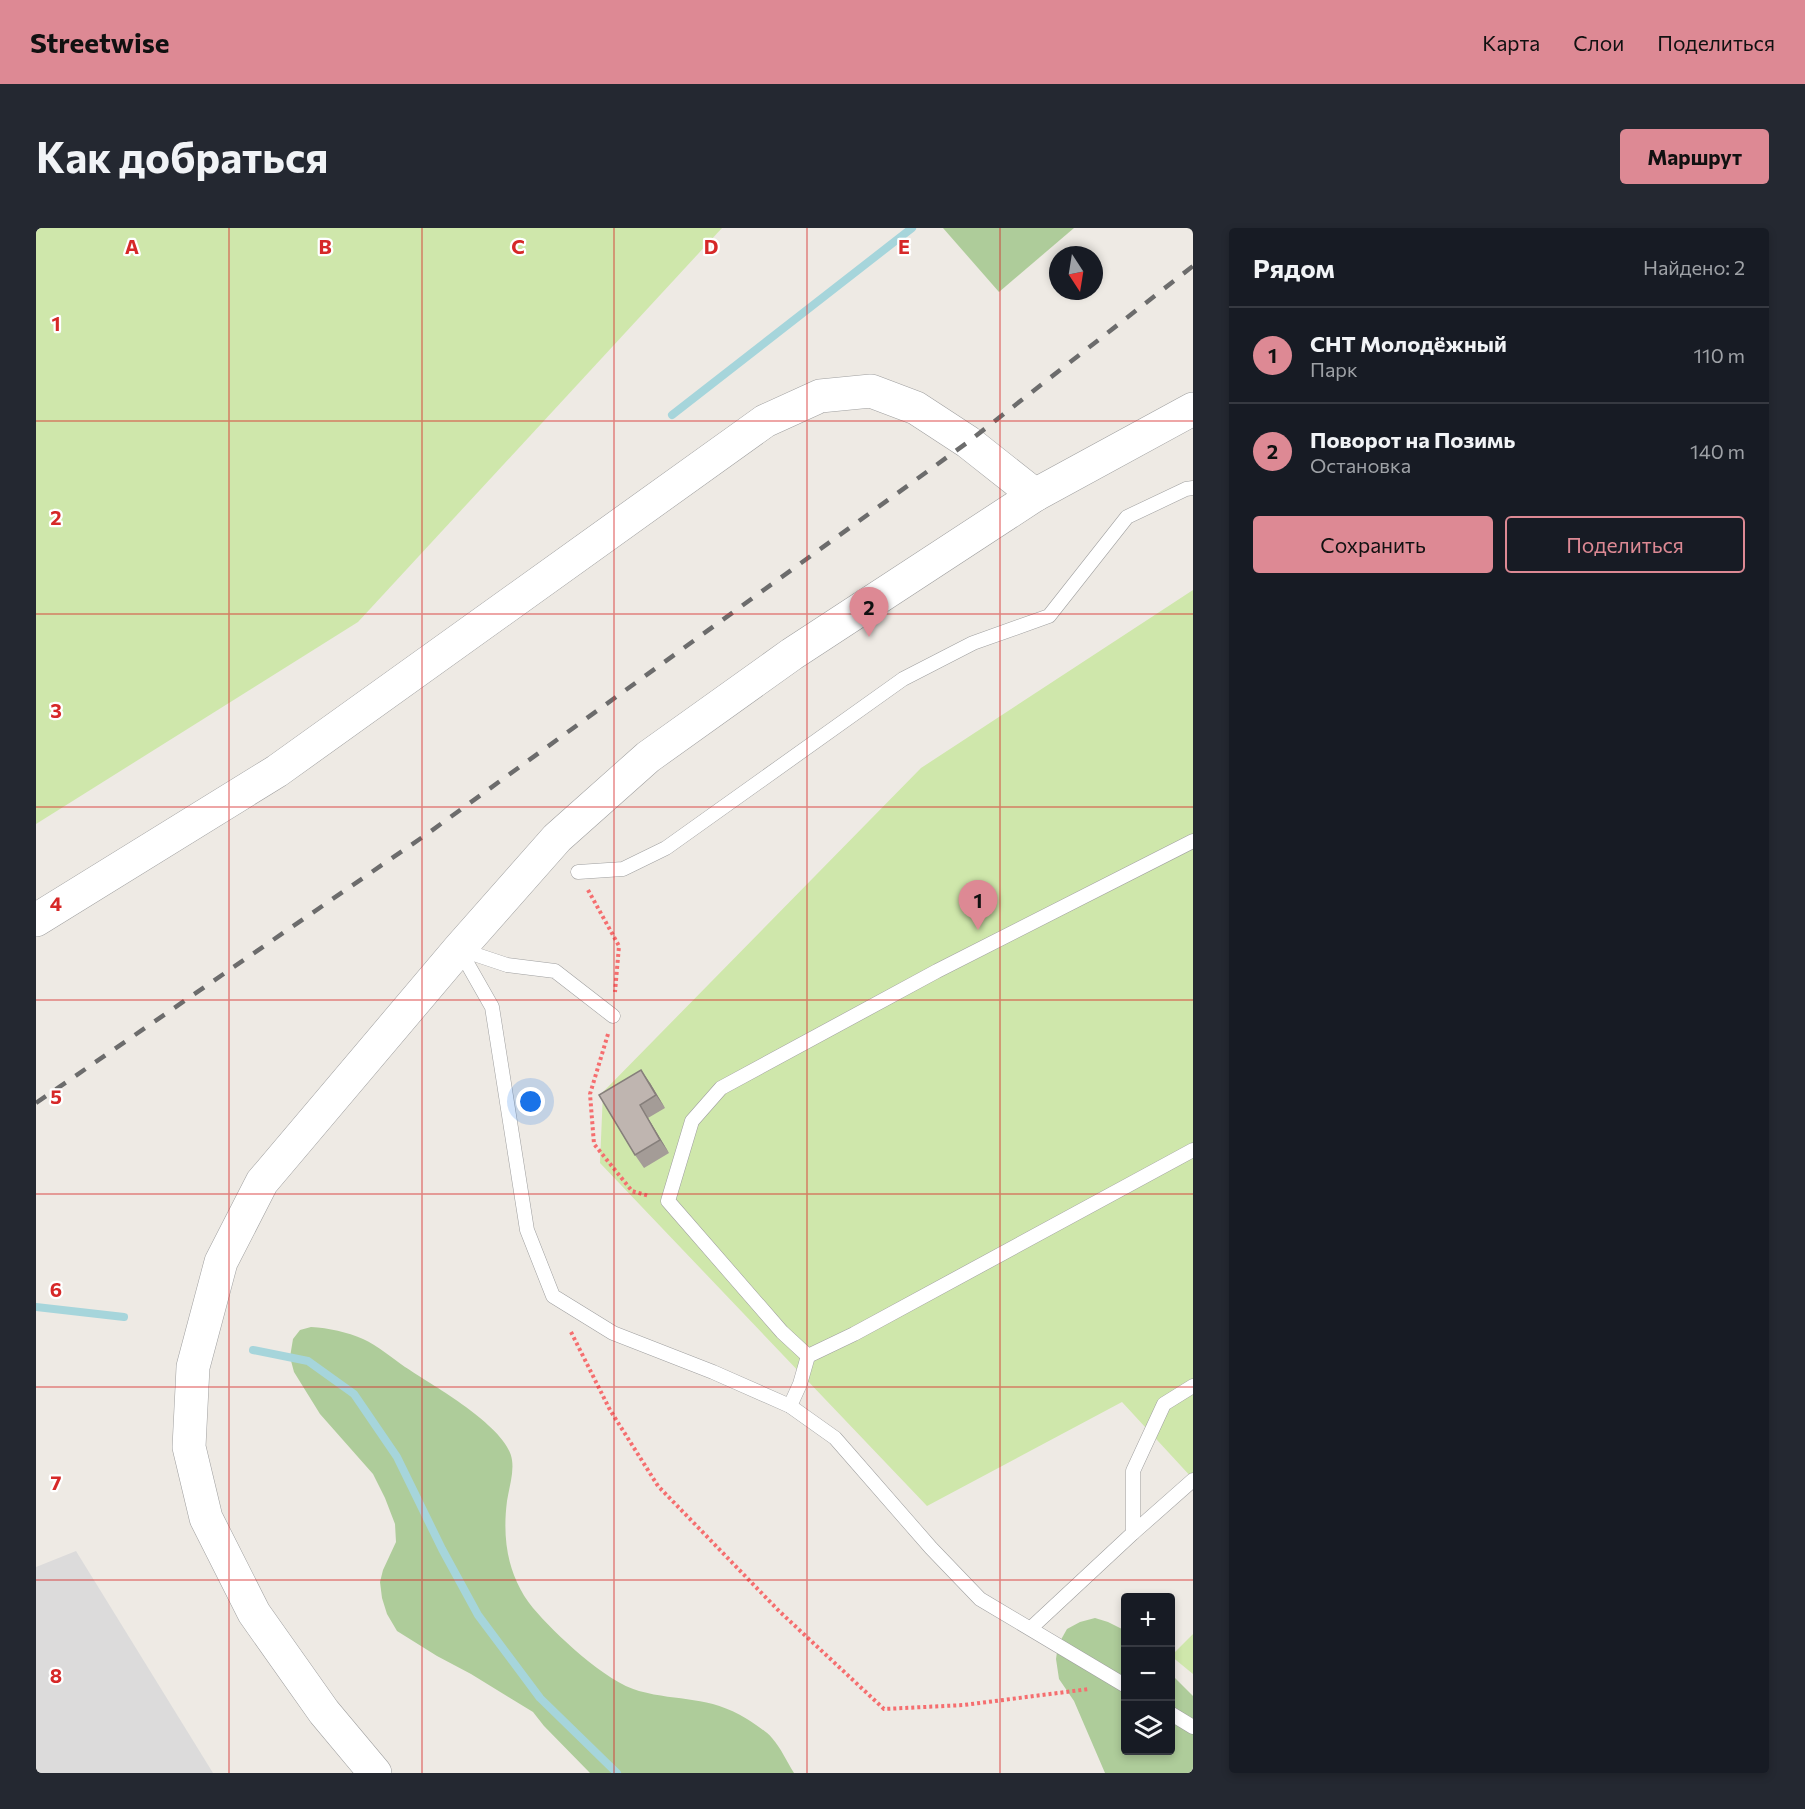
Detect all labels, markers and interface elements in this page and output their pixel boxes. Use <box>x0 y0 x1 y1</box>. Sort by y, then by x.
text: Streetwise <box>30 25 170 59</box>
text: Карта <box>1482 30 1540 55</box>
text: Слои <box>1573 30 1624 55</box>
text: Поделиться <box>1657 30 1775 55</box>
button: Маршрут <box>1620 129 1769 184</box>
text: Как добраться <box>36 130 328 182</box>
text: A <box>125 234 139 258</box>
text: B <box>318 234 332 258</box>
text: C <box>511 234 525 258</box>
text: D <box>704 234 718 258</box>
text: E <box>898 234 910 258</box>
north arrow <box>1049 246 1103 300</box>
text: Рядом <box>1253 252 1335 283</box>
text: Найдено: 2 <box>1643 255 1745 279</box>
text: 1 <box>51 311 61 335</box>
text: СНТ Молодёжный <box>1310 330 1507 357</box>
text: 1 <box>1268 343 1277 367</box>
text: 110 m <box>1694 343 1745 367</box>
text: Парк <box>1310 357 1358 381</box>
text: Поворот на Позимь <box>1310 426 1515 453</box>
text: 2 <box>1267 439 1278 463</box>
text: 140 m <box>1690 439 1745 463</box>
text: Остановка <box>1310 453 1411 477</box>
text: 2 <box>50 505 62 529</box>
button: Сохранить <box>1253 516 1493 573</box>
button: Поделиться <box>1505 516 1745 573</box>
pin: 2 <box>850 588 888 637</box>
text: 3 <box>50 698 62 722</box>
pin: 1 <box>958 880 998 930</box>
text: 4 <box>50 891 62 915</box>
text: 5 <box>50 1084 62 1108</box>
your location <box>516 1087 545 1116</box>
text: 6 <box>50 1277 62 1301</box>
text: 7 <box>51 1470 62 1494</box>
map controls <box>1121 1593 1175 1755</box>
button: + <box>1121 1593 1175 1647</box>
button: − <box>1121 1647 1175 1701</box>
text: 8 <box>50 1663 62 1687</box>
button: layers <box>1121 1701 1175 1755</box>

